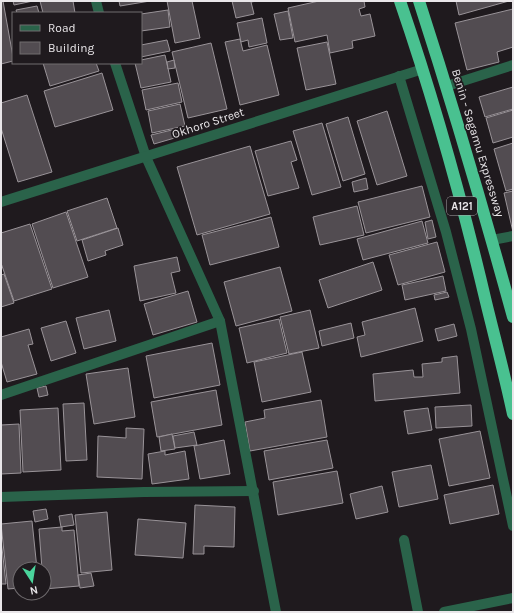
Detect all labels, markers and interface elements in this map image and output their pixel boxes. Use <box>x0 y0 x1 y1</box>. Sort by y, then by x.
legend <box>12 12 142 64</box>
text: Road <box>48 21 76 35</box>
text: Building <box>48 41 95 55</box>
street label: Benin - Sagamu Expressway <box>449 67 507 219</box>
street label: Okhoro Street <box>170 105 246 141</box>
road number: A121 <box>447 197 477 215</box>
north arrow <box>12 561 52 601</box>
text: N <box>29 583 39 597</box>

